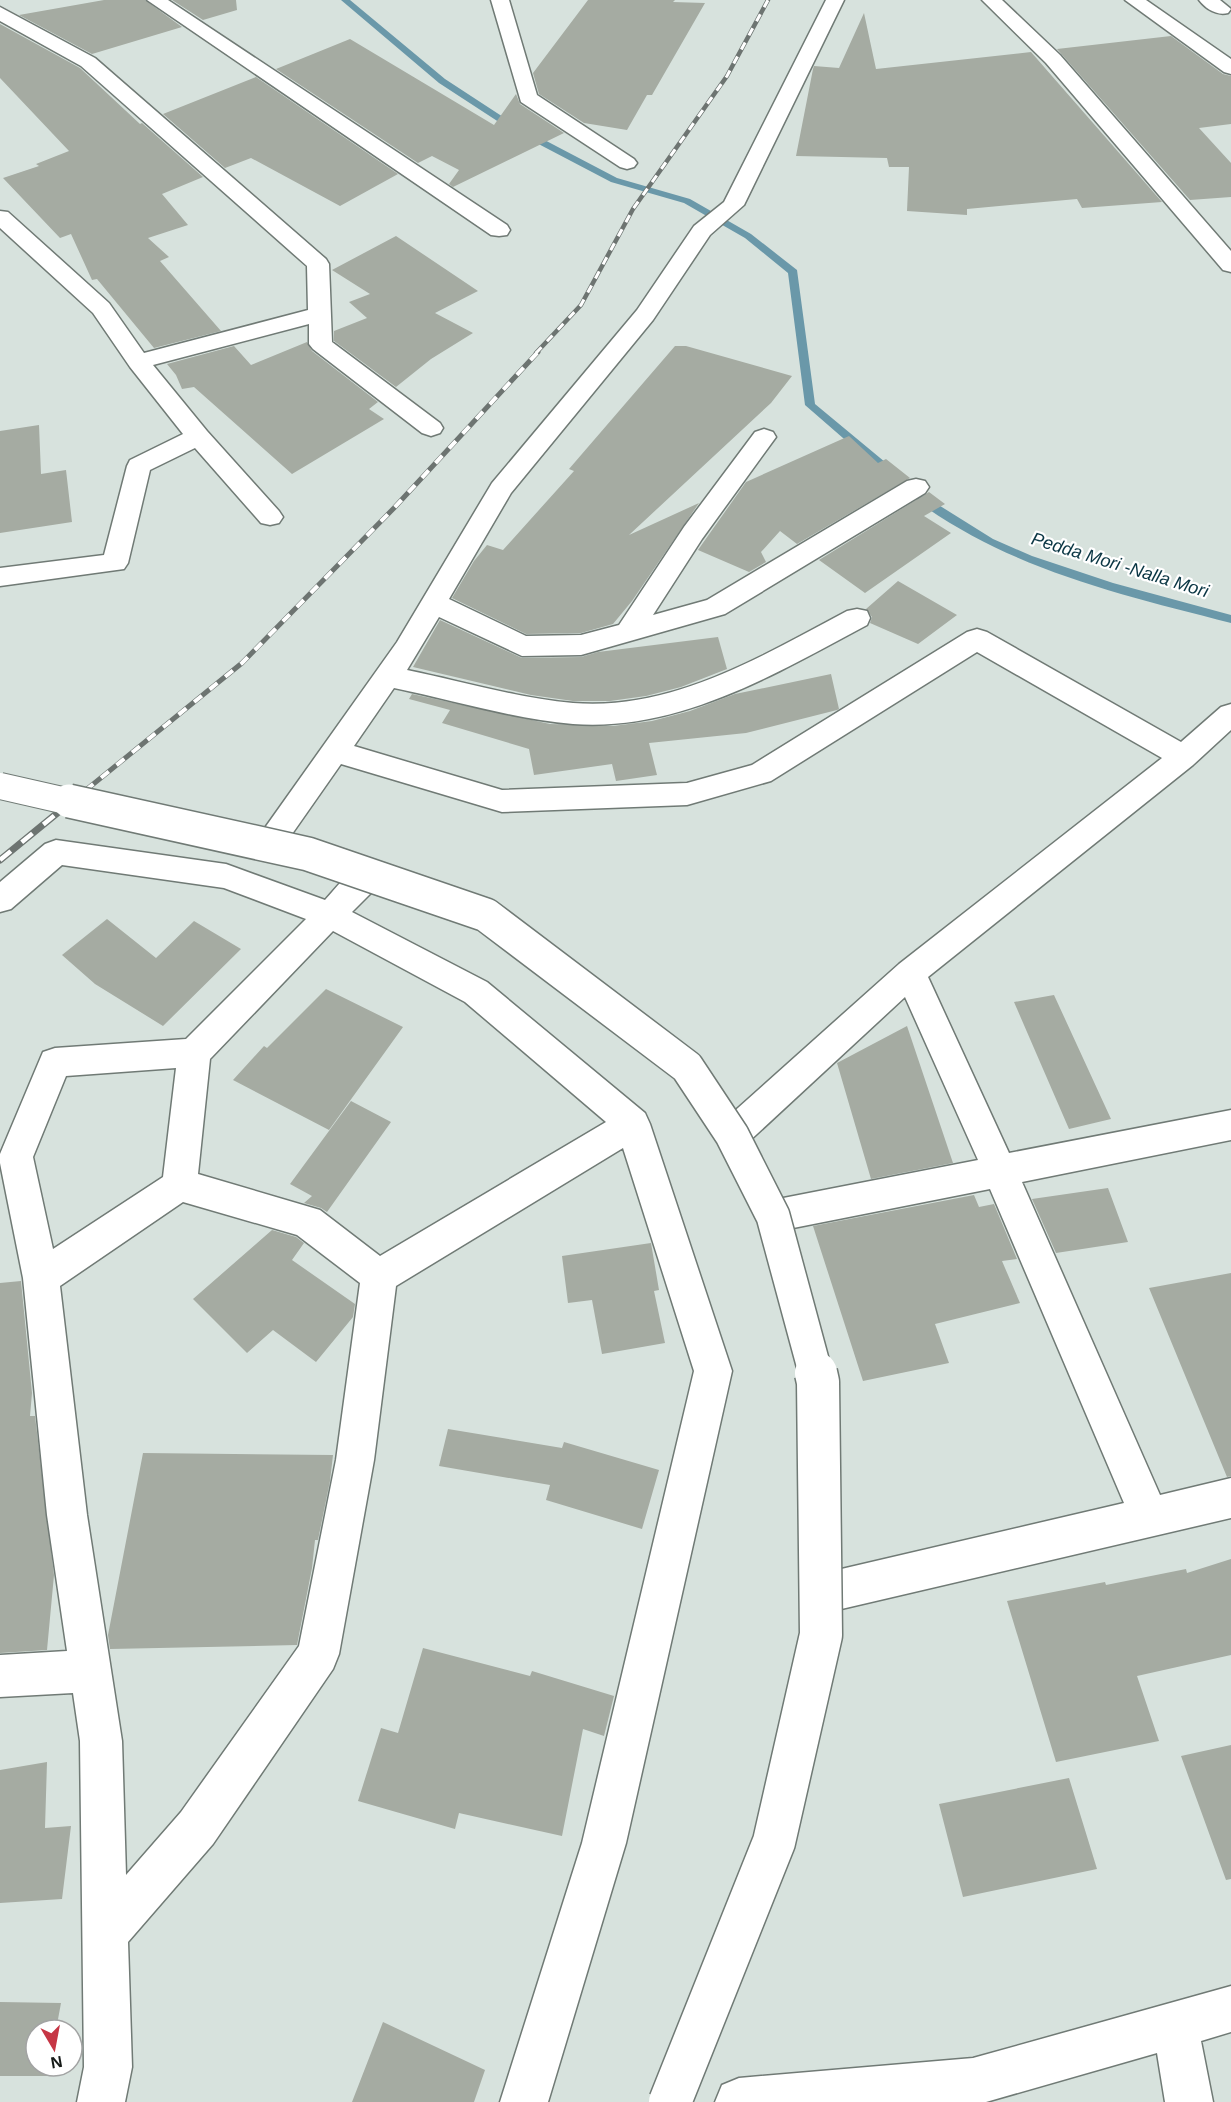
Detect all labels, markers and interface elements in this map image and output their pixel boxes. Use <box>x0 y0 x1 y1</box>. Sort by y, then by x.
water label: Pedda Mori -Nalla Mori <box>1029 529 1212 602</box>
north arrow <box>24 2018 84 2078</box>
text: N <box>49 2053 64 2072</box>

